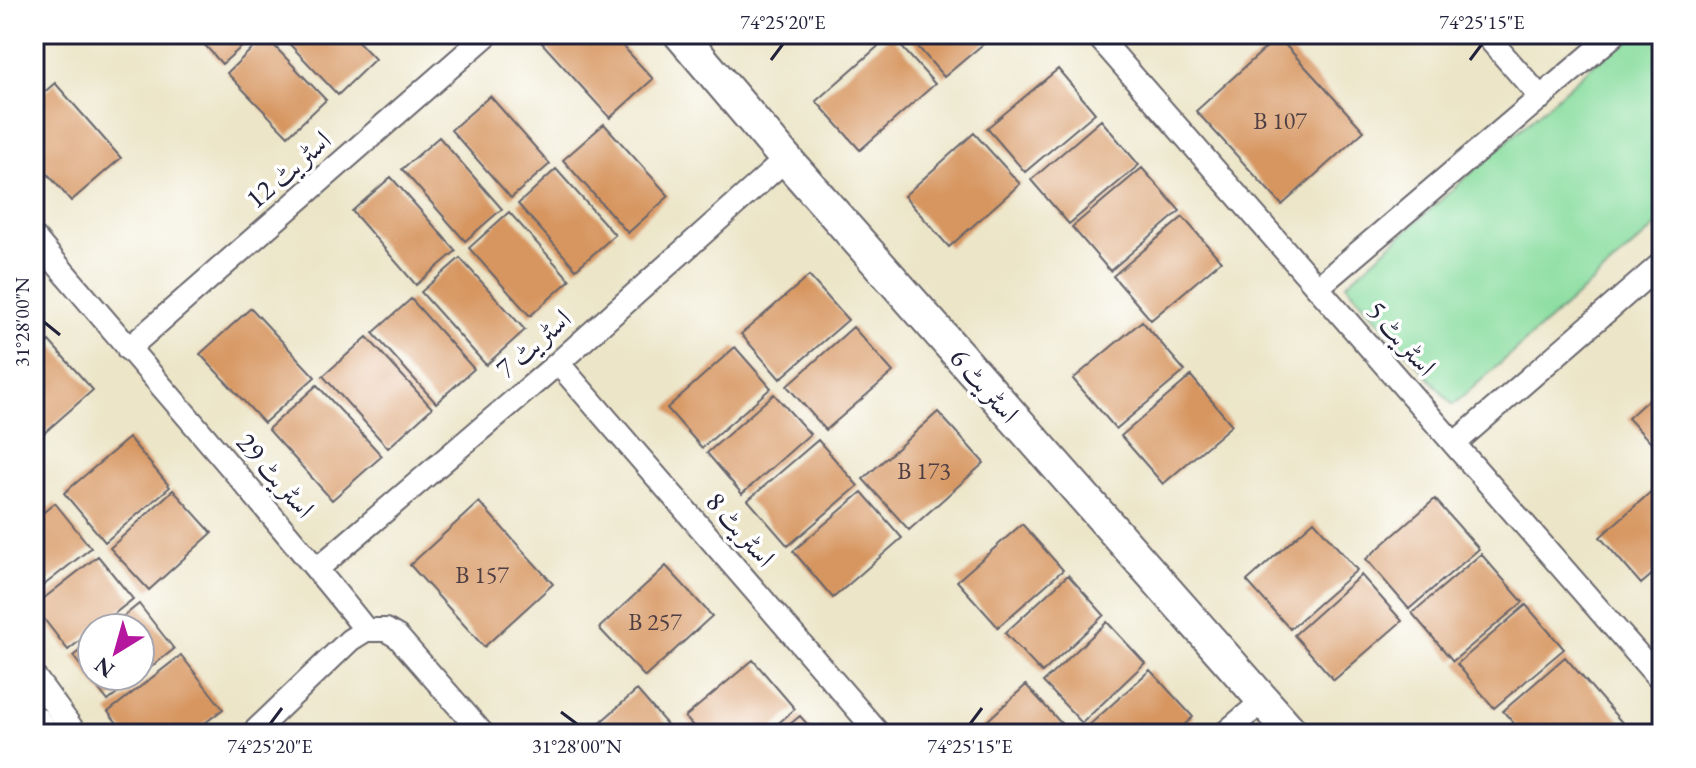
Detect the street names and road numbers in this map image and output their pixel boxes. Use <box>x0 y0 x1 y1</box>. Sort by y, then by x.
street label: اسٹریٹ 12 <box>238 122 338 216</box>
street label: اسٹریٹ 5 <box>1359 293 1445 383</box>
street label: اسٹریٹ 7 <box>488 300 578 386</box>
street label: اسٹریٹ 6 <box>942 340 1028 430</box>
street label: اسٹریٹ 29 <box>229 425 323 525</box>
street label: اسٹریٹ 8 <box>698 484 784 574</box>

